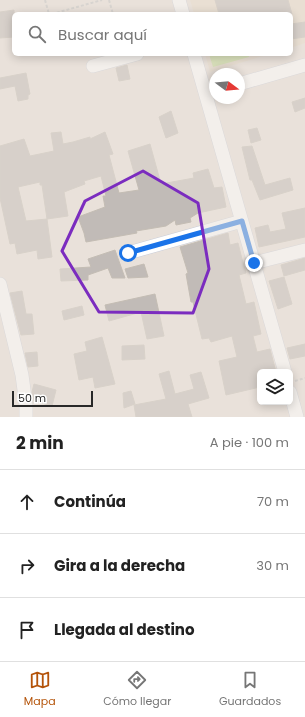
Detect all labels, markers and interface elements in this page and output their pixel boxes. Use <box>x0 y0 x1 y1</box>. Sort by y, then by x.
search box <box>12 12 293 56</box>
icon: search <box>26 23 48 45</box>
text: Buscar aquí <box>58 24 147 45</box>
north arrow <box>209 68 245 104</box>
route start <box>119 244 137 262</box>
route end <box>245 254 263 272</box>
map controls <box>257 369 293 405</box>
button: layers <box>257 369 293 405</box>
scale bar <box>12 389 93 408</box>
text: 50 m <box>18 390 46 406</box>
text: 2 min <box>16 431 64 455</box>
text: A pie · 100 m <box>210 433 289 452</box>
icon: ahead <box>16 491 38 513</box>
text: Continúa <box>54 491 126 512</box>
text: 70 m <box>257 492 289 511</box>
icon: right <box>16 555 38 577</box>
text: Gira a la derecha <box>54 555 185 576</box>
text: 30 m <box>256 556 289 575</box>
icon: arrive <box>16 619 38 641</box>
text: Llegada al destino <box>54 619 195 640</box>
tab: Mapa <box>24 669 56 710</box>
tab: Cómo llegar <box>103 669 171 710</box>
tab: Guardados <box>219 669 281 710</box>

